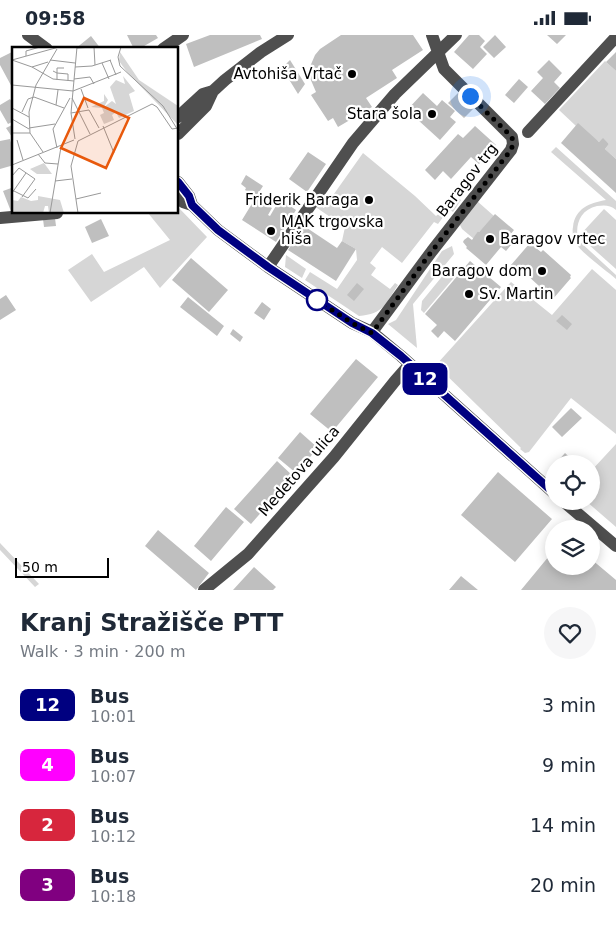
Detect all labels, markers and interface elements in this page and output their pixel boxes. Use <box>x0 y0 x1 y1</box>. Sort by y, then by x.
text: 09:58 <box>25 7 85 29</box>
inset map <box>12 47 179 214</box>
place label: Avtohiša Vrtač <box>233 65 342 83</box>
marker: Avtohiša Vrtač <box>346 68 358 80</box>
your location <box>458 84 483 109</box>
place label: Stara šola <box>347 105 422 123</box>
marker: Stara šola <box>426 108 438 120</box>
street label: Baragov trg <box>433 140 501 220</box>
place label: Friderik Baraga <box>245 191 359 209</box>
marker: Friderik Baraga <box>363 194 375 206</box>
place label: MAK trgovska hiša <box>281 213 384 248</box>
marker: MAK trgovska hiša <box>265 225 277 237</box>
place label: Baragov vrtec <box>500 230 606 248</box>
marker: Baragov vrtec <box>484 233 496 245</box>
place label: Baragov dom <box>432 262 532 280</box>
marker: Baragov dom <box>536 265 548 277</box>
place label: Sv. Martin <box>479 285 554 303</box>
marker: Sv. Martin <box>463 288 475 300</box>
unlabelled marker <box>306 289 328 311</box>
line badge: 12 <box>402 363 448 395</box>
text: 12 <box>412 368 438 389</box>
street label: Medetova ulica <box>255 422 343 520</box>
map controls <box>545 455 600 575</box>
button: locate <box>545 455 600 510</box>
button: layers <box>545 520 600 575</box>
scale bar <box>15 555 109 578</box>
text: 50 m <box>22 559 58 575</box>
button: heart <box>544 607 596 659</box>
text: Kranj Stražišče PTT <box>20 609 283 637</box>
text: Walk · 3 min · 200 m <box>20 642 185 661</box>
text: Bus <box>90 685 129 707</box>
text: 12 <box>35 694 60 715</box>
text: 3 min <box>542 694 596 716</box>
text: 10:01 <box>90 707 136 726</box>
text: Bus <box>90 745 129 767</box>
text: 4 <box>41 754 54 775</box>
text: 9 min <box>542 754 596 776</box>
text: 10:07 <box>90 767 136 786</box>
text: Bus <box>90 805 129 827</box>
text: 2 <box>41 814 54 835</box>
text: 14 min <box>530 814 596 836</box>
text: 10:12 <box>90 827 136 846</box>
text: Bus <box>90 865 129 887</box>
text: 3 <box>41 874 54 895</box>
text: 20 min <box>530 874 596 896</box>
text: 10:18 <box>90 887 136 906</box>

